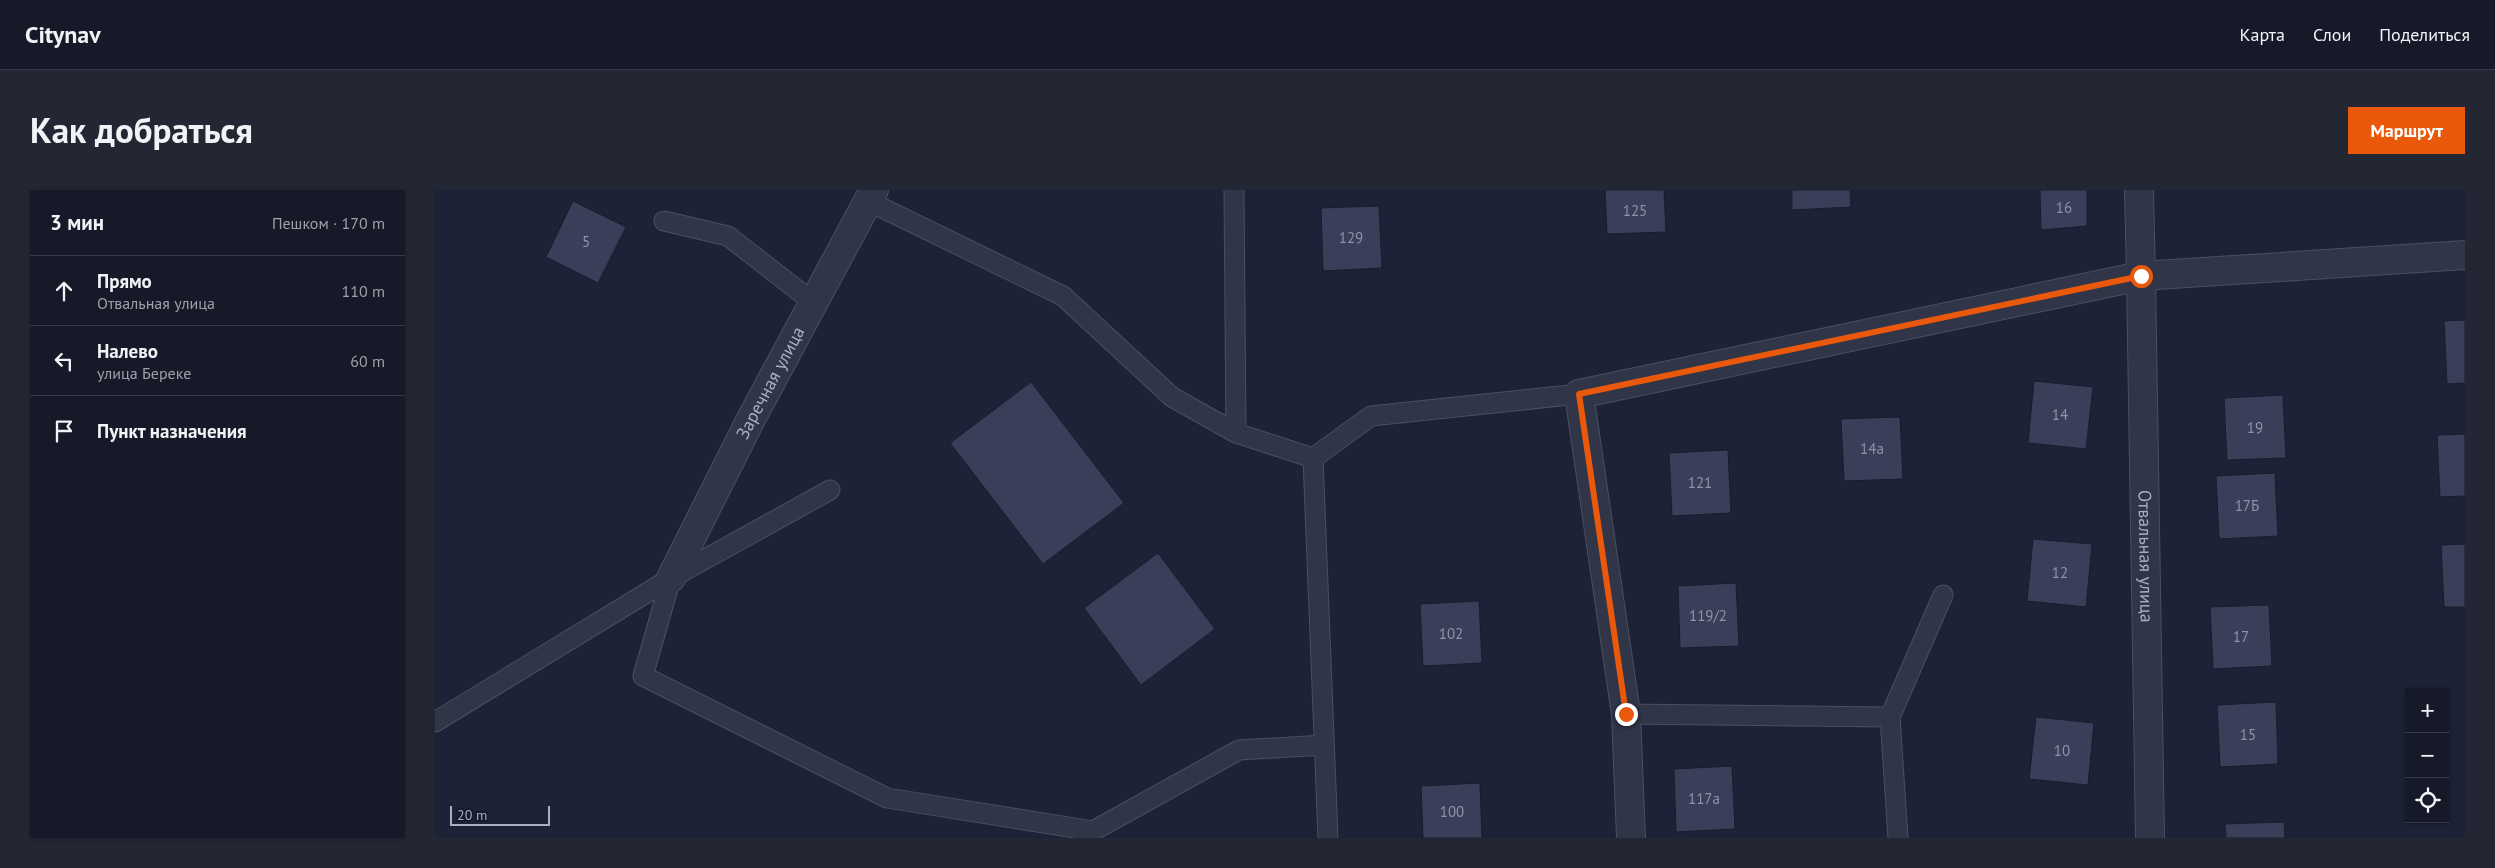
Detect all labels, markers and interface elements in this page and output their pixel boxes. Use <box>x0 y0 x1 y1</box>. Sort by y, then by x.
text: Citynav <box>25 19 101 50</box>
text: Карта <box>2240 23 2285 46</box>
text: Слои <box>2313 23 2351 46</box>
text: Поделиться <box>2379 23 2470 46</box>
text: Как добраться <box>30 107 253 153</box>
button: Маршрут <box>2348 107 2465 154</box>
house number: 16 <box>2056 198 2072 217</box>
house number: 125 <box>1623 201 1647 220</box>
text: 3 мин <box>50 209 104 236</box>
text: Пешком · 170 m <box>272 213 385 233</box>
house number: 129 <box>1339 228 1363 247</box>
house number: 5 <box>582 232 590 251</box>
route start <box>2130 265 2153 288</box>
text: Прямо <box>97 269 152 293</box>
icon: ahead <box>50 277 78 305</box>
text: 110 m <box>342 281 385 301</box>
text: Отвальная улица <box>97 293 215 313</box>
street label: Заречная улица <box>731 322 810 443</box>
text: Налево <box>97 339 158 363</box>
icon: left <box>50 347 78 375</box>
text: 60 m <box>350 351 385 371</box>
text: улица Береке <box>97 363 191 383</box>
house number: 14 <box>2052 405 2068 424</box>
icon: arrive <box>50 417 78 445</box>
house number: 19 <box>2247 418 2263 437</box>
text: Пункт назначения <box>97 419 247 443</box>
house number: 14а <box>1860 439 1884 458</box>
house number: 121 <box>1688 473 1712 492</box>
street label: Отвальная улица <box>2133 490 2159 623</box>
house number: 17Б <box>2235 496 2259 515</box>
house number: 12 <box>2052 563 2068 582</box>
house number: 119/2 <box>1689 606 1727 625</box>
house number: 102 <box>1439 624 1463 643</box>
house number: 17 <box>2233 627 2249 646</box>
map controls <box>2405 688 2450 823</box>
button: + <box>2405 688 2450 733</box>
route end <box>1615 703 1638 726</box>
house number: 15 <box>2240 725 2256 744</box>
button: − <box>2405 733 2450 778</box>
house number: 10 <box>2054 741 2070 760</box>
button: locate <box>2405 778 2450 823</box>
house number: 117а <box>1688 789 1720 808</box>
house number: 100 <box>1440 802 1464 821</box>
scale bar <box>450 803 550 826</box>
text: 20 m <box>457 806 487 824</box>

